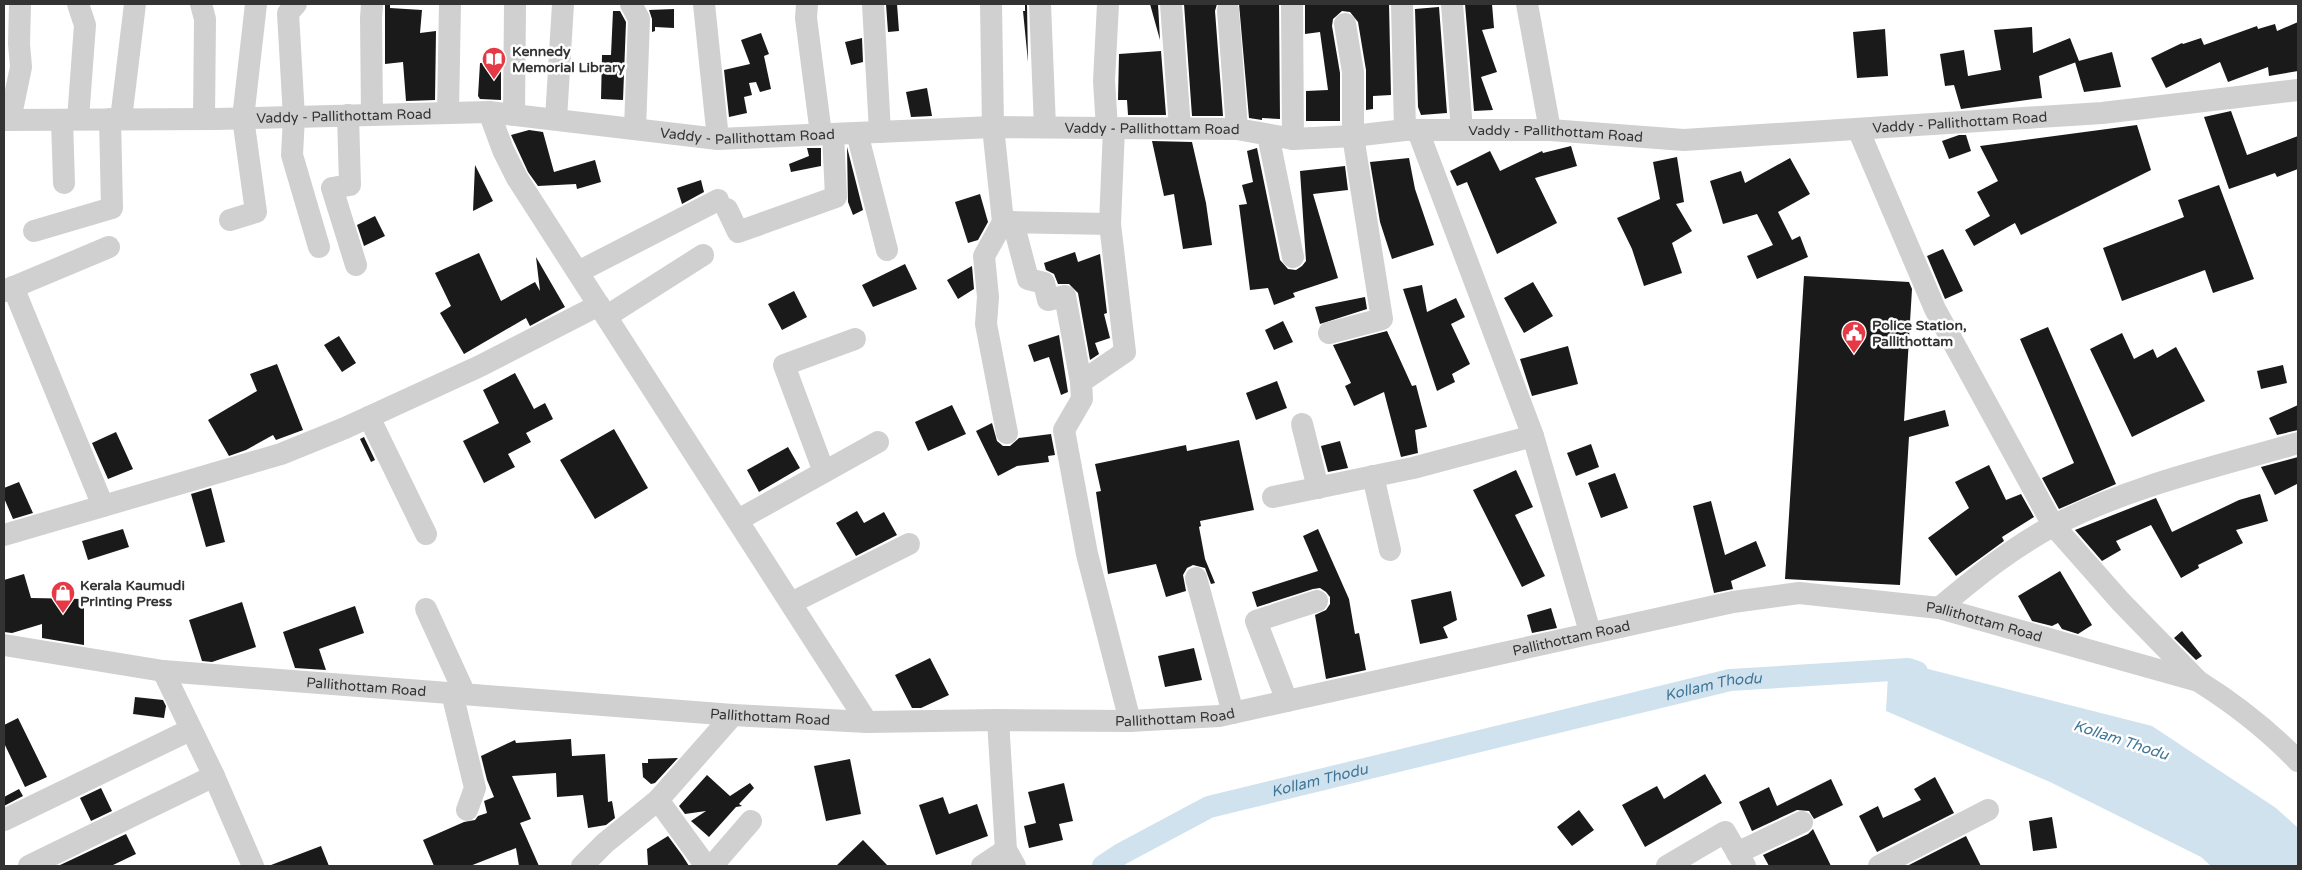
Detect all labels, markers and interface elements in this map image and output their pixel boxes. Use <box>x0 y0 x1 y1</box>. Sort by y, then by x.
place label: Kennedy Memorial Library <box>512 43 625 76</box>
library icon: Kennedy Memorial Library <box>481 46 507 80</box>
street label: Vaddy - Pallithottam Road <box>256 105 432 126</box>
street label: Vaddy - Pallithottam Road <box>1872 108 2048 136</box>
street label: Vaddy - Pallithottam Road <box>1064 119 1240 138</box>
street label: Vaddy - Pallithottam Road <box>1468 122 1644 145</box>
street label: Vaddy - Pallithottam Road <box>659 124 835 148</box>
place label: Police Station, Pallithottam <box>1872 317 1967 350</box>
public building icon: Police Station, Pallithottam <box>1841 320 1867 354</box>
place label: Kerala Kaumudi Printing Press <box>80 577 185 610</box>
shop icon: Kerala Kaumudi Printing Press <box>50 580 76 614</box>
street label: Pallithottam Road <box>1925 598 2044 645</box>
street label: Pallithottam Road <box>1511 617 1632 659</box>
water label: Kollam Thodu <box>1663 669 1763 705</box>
street label: Pallithottam Road <box>306 674 427 700</box>
street label: Pallithottam Road <box>1115 704 1236 730</box>
street label: Pallithottam Road <box>710 705 831 729</box>
water label: Kollam Thodu <box>2071 716 2172 764</box>
water label: Kollam Thodu <box>1269 759 1370 801</box>

